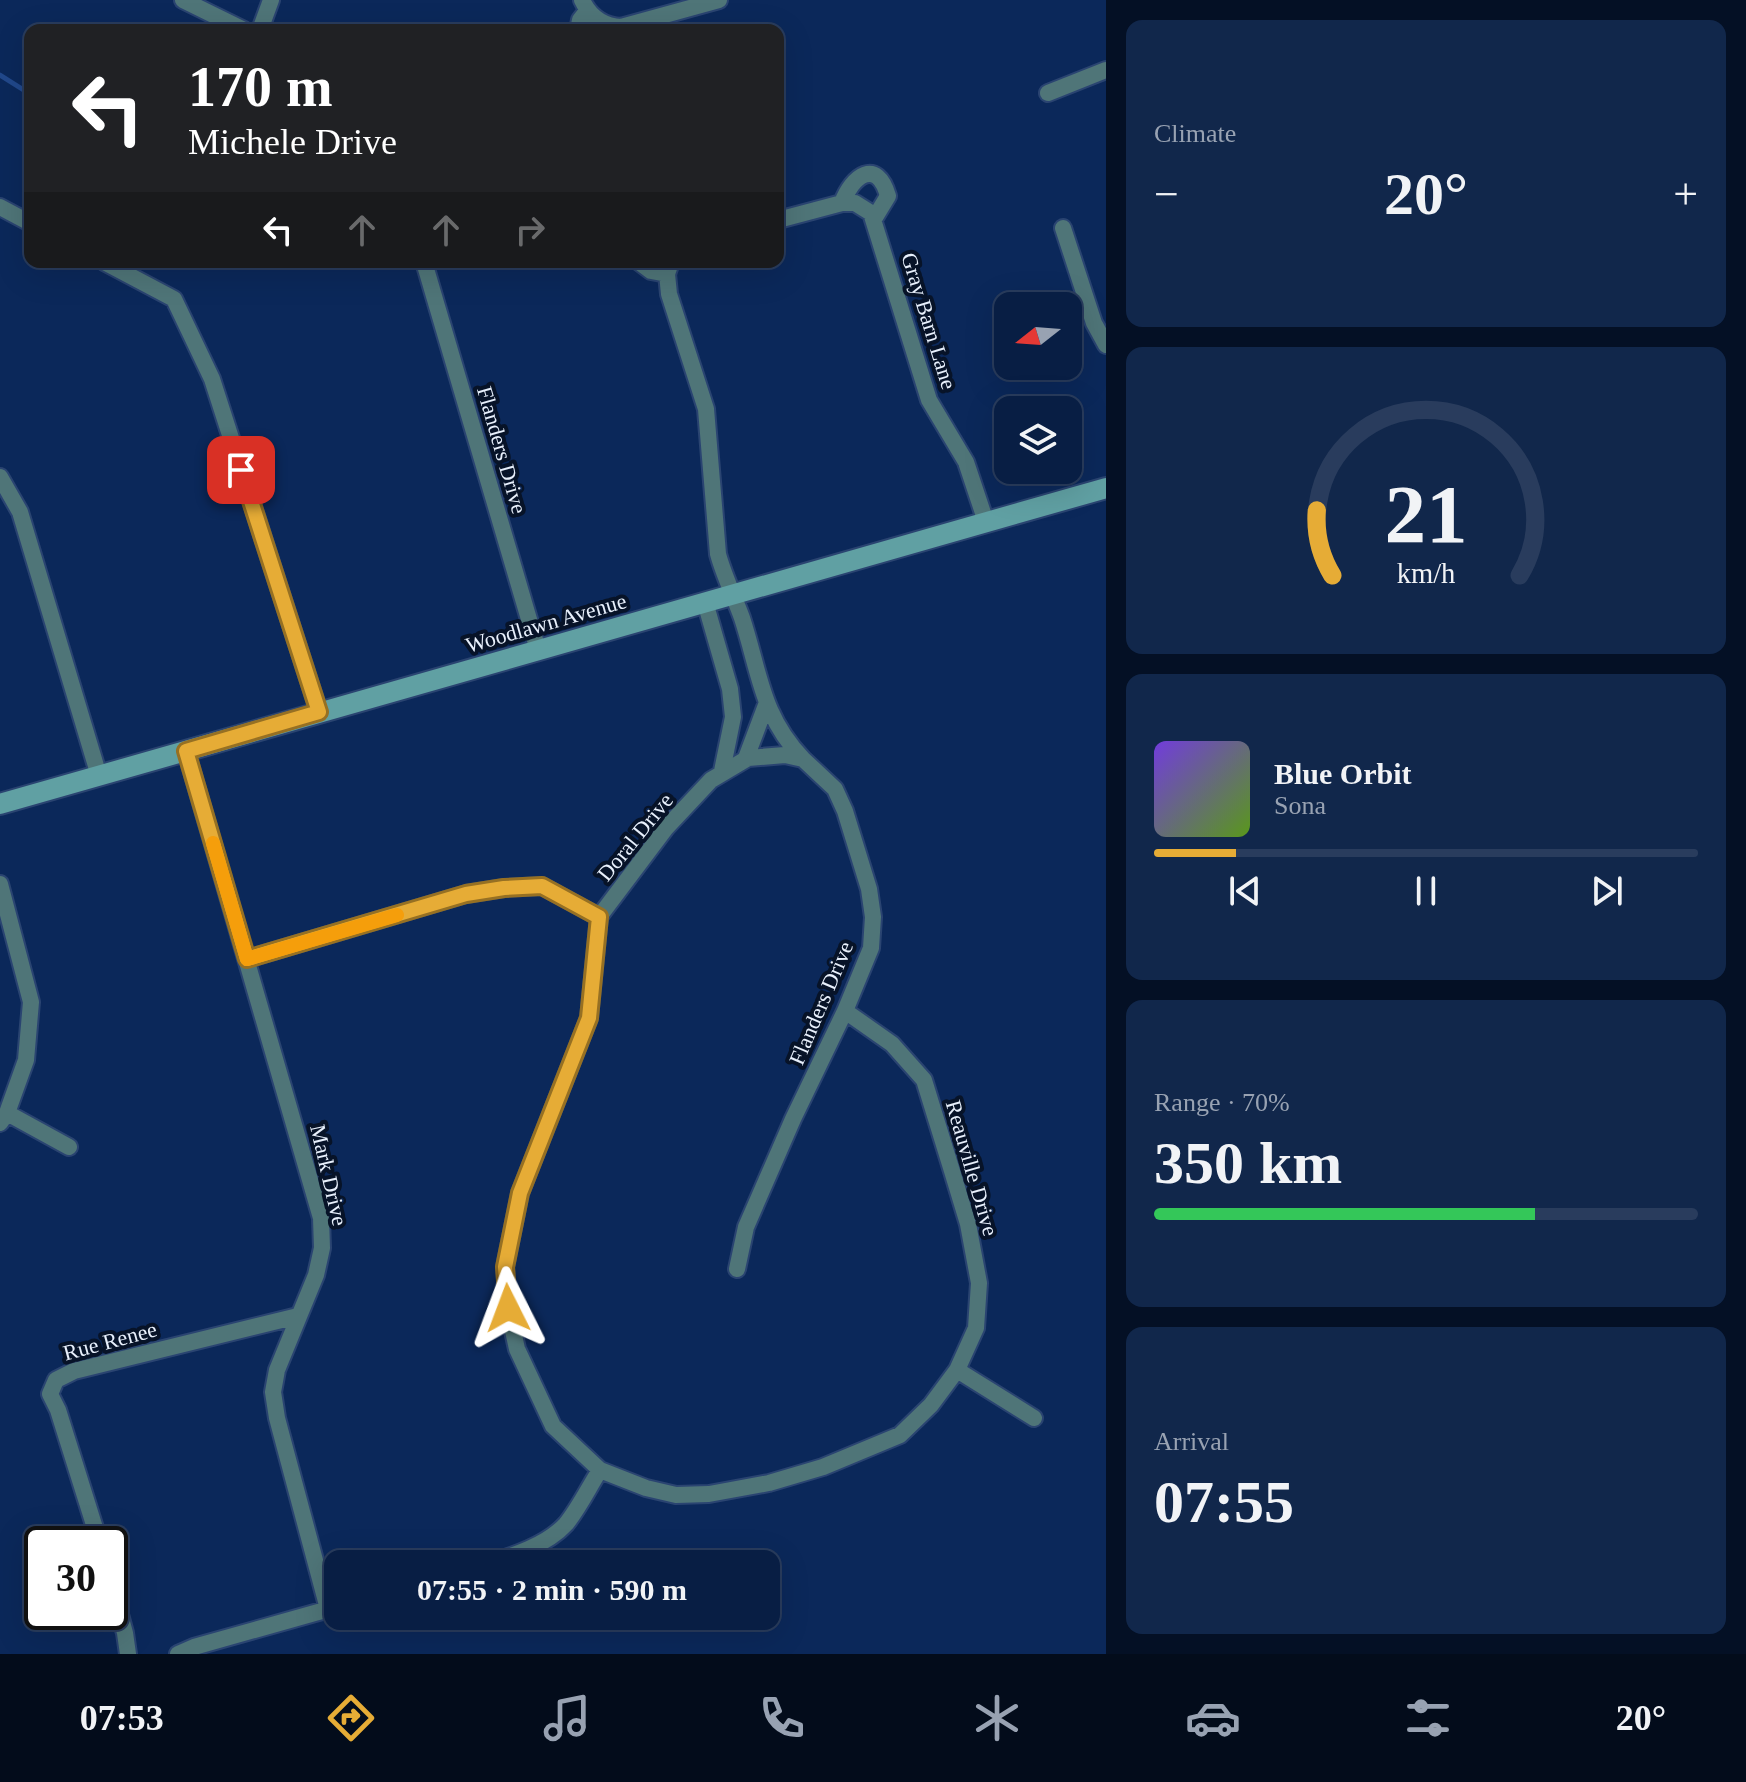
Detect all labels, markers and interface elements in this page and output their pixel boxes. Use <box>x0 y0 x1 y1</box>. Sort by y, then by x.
icon: left <box>56 56 160 160</box>
text: 170 m <box>188 56 333 118</box>
text: Climate <box>1154 119 1236 148</box>
text: Michele Drive <box>188 122 397 162</box>
text: 20° <box>1384 161 1468 227</box>
text: − <box>1154 170 1179 219</box>
text: + <box>1673 170 1698 219</box>
icon: left <box>256 208 300 252</box>
icon: ahead <box>340 208 384 252</box>
icon: ahead <box>424 208 468 252</box>
icon: right <box>508 208 552 252</box>
street label: Gray Barn Lane <box>896 250 962 392</box>
north arrow <box>994 292 1082 380</box>
map controls <box>994 292 1082 484</box>
street label: Flanders Drive <box>472 383 532 517</box>
button: layers <box>994 396 1082 484</box>
pin <box>207 436 275 504</box>
icon: arrive <box>219 448 263 492</box>
text: 21 <box>1384 468 1468 560</box>
text: km/h <box>1397 558 1455 589</box>
street label: Woodlawn Avenue <box>463 588 629 658</box>
text: Blue Orbit <box>1274 757 1412 790</box>
street label: Doral Drive <box>592 788 678 886</box>
text: Sona <box>1274 791 1326 820</box>
icon: previous <box>1223 869 1267 913</box>
icon: pause <box>1404 869 1448 913</box>
icon: next <box>1585 869 1629 913</box>
street label: Flanders Drive <box>784 938 858 1068</box>
text: Range · 70% <box>1154 1088 1290 1117</box>
street label: Reauville Drive <box>941 1097 1003 1239</box>
street label: Mark Drive <box>305 1122 353 1228</box>
text: 350 km <box>1154 1130 1342 1196</box>
position arrow <box>466 1266 550 1350</box>
street label: Rue Renee <box>60 1317 160 1365</box>
text: Arrival <box>1154 1427 1229 1456</box>
text: 07:55 <box>1154 1469 1294 1535</box>
speed limit sign: 30 <box>24 1526 128 1630</box>
text: 07:55 · 2 min · 590 m <box>417 1573 687 1606</box>
icon: directions <box>323 1690 379 1746</box>
icon: music <box>539 1690 595 1746</box>
icon: phone <box>754 1690 810 1746</box>
icon: climate <box>969 1690 1025 1746</box>
icon: car <box>1185 1690 1241 1746</box>
icon: filters <box>1400 1690 1456 1746</box>
text: 07:53 <box>80 1698 164 1738</box>
text: 20° <box>1616 1698 1666 1738</box>

